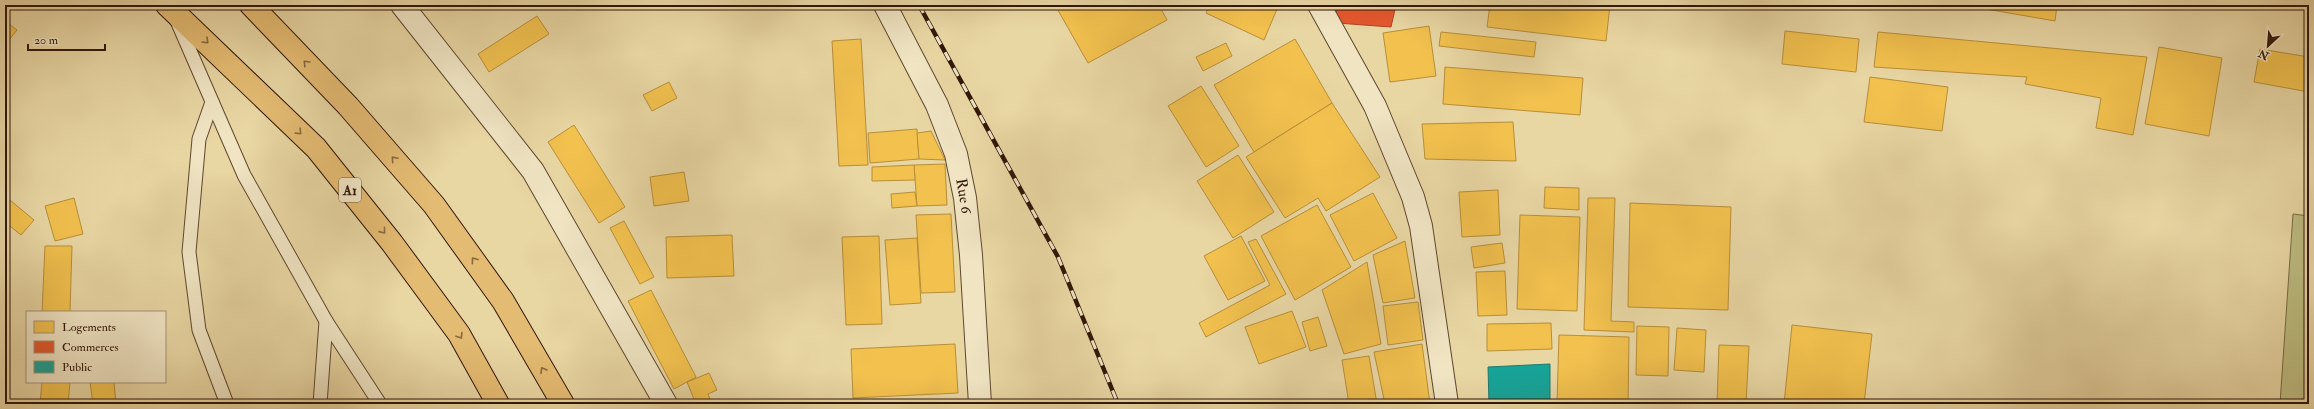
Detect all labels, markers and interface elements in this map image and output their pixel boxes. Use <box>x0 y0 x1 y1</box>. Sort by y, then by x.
scale bar <box>28 26 105 52</box>
north arrow <box>2248 26 2288 66</box>
text: 20 m <box>34 33 59 48</box>
one-way arrow <box>201 37 209 44</box>
text: N <box>2256 46 2272 63</box>
one-way arrow <box>303 60 311 68</box>
one-way arrow <box>294 127 302 134</box>
one-way arrow <box>391 156 398 163</box>
street label: Rue 6 <box>951 177 976 216</box>
road number: A1 <box>339 178 361 202</box>
one-way arrow <box>378 227 385 234</box>
one-way arrow <box>472 258 479 265</box>
legend <box>26 311 166 383</box>
text: Logements <box>62 320 116 335</box>
one-way arrow <box>455 332 462 339</box>
text: Commerces <box>62 340 119 355</box>
text: Public <box>62 360 92 375</box>
one-way arrow <box>541 367 548 374</box>

